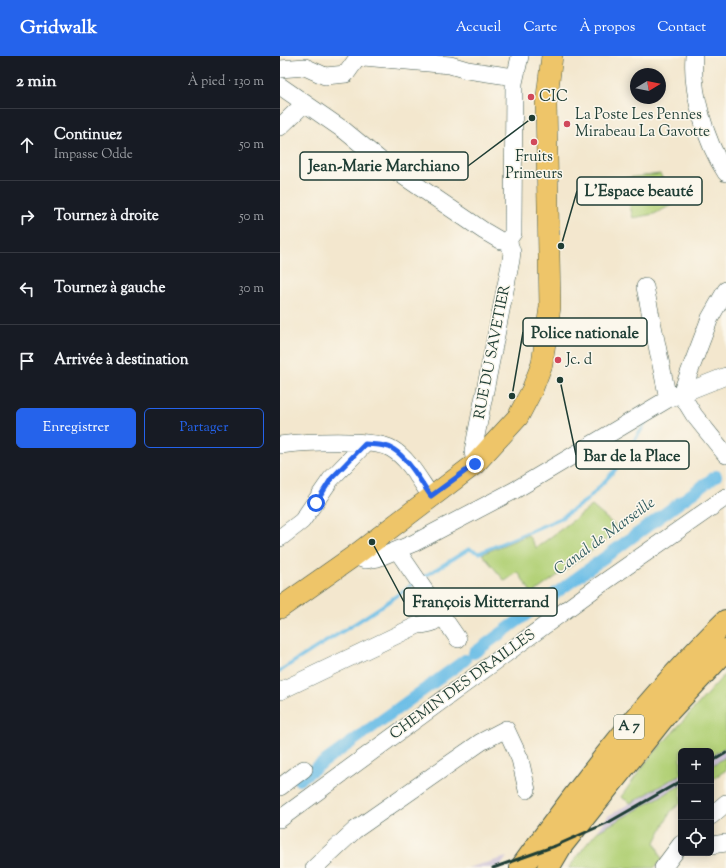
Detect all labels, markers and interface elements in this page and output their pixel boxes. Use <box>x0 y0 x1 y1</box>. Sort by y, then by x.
text: Gridwalk <box>20 15 97 42</box>
text: Accueil <box>456 18 501 38</box>
text: Carte <box>523 18 557 38</box>
text: À propos <box>579 18 635 38</box>
text: Contact <box>657 18 706 38</box>
north arrow <box>630 68 666 104</box>
text: 2 min <box>16 70 57 94</box>
text: À pied · 130 m <box>188 73 264 91</box>
place label: CIC <box>539 87 568 108</box>
marker: CIC <box>526 92 536 102</box>
place label: La Poste Les Pennes Mirabeau La Gavotte <box>575 105 710 143</box>
marker: La Poste Les Pennes Mirabeau La Gavotte <box>562 119 572 129</box>
text: Continuez <box>54 125 122 146</box>
icon: ahead <box>16 134 38 156</box>
text: 50 m <box>239 136 264 154</box>
marker: Fruits Primeurs <box>529 137 539 147</box>
text: Impasse Odde <box>54 146 133 164</box>
place label: Fruits Primeurs <box>505 147 563 185</box>
callout: Jean-Marie Marchiano <box>300 152 468 180</box>
text: Jean-Marie Marchiano <box>306 156 460 179</box>
callout: L'Espace beauté <box>577 177 702 205</box>
text: L'Espace beauté <box>585 181 694 204</box>
icon: right <box>16 206 38 228</box>
text: Tournez à droite <box>54 206 159 227</box>
text: 50 m <box>239 208 264 226</box>
icon: left <box>16 278 38 300</box>
text: Tournez à gauche <box>54 278 165 299</box>
text: 30 m <box>238 280 264 298</box>
street label: RUE DU SAVETIER <box>470 283 516 421</box>
callout: Police nationale <box>523 318 647 346</box>
text: Police nationale <box>531 323 640 346</box>
icon: arrive <box>16 350 38 372</box>
text: Arrivée à destination <box>54 350 189 371</box>
place label: Jc. d <box>565 350 593 371</box>
marker: Jc. d <box>553 355 563 365</box>
button: Enregistrer <box>16 408 136 448</box>
button: Partager <box>144 408 264 448</box>
callout: Bar de la Place <box>576 441 689 469</box>
text: Bar de la Place <box>584 446 681 469</box>
route end <box>466 455 484 473</box>
water label: Canal de Marseille <box>550 492 660 582</box>
route start <box>307 494 325 512</box>
callout: François Mitterrand <box>404 588 557 616</box>
text: François Mitterrand <box>413 592 550 615</box>
street label: CHEMIN DES DRAILLES <box>386 625 540 745</box>
road number: A 7 <box>614 715 644 739</box>
map controls <box>678 748 714 856</box>
button: + <box>678 748 714 784</box>
button: − <box>678 784 714 820</box>
button: locate <box>678 820 714 856</box>

